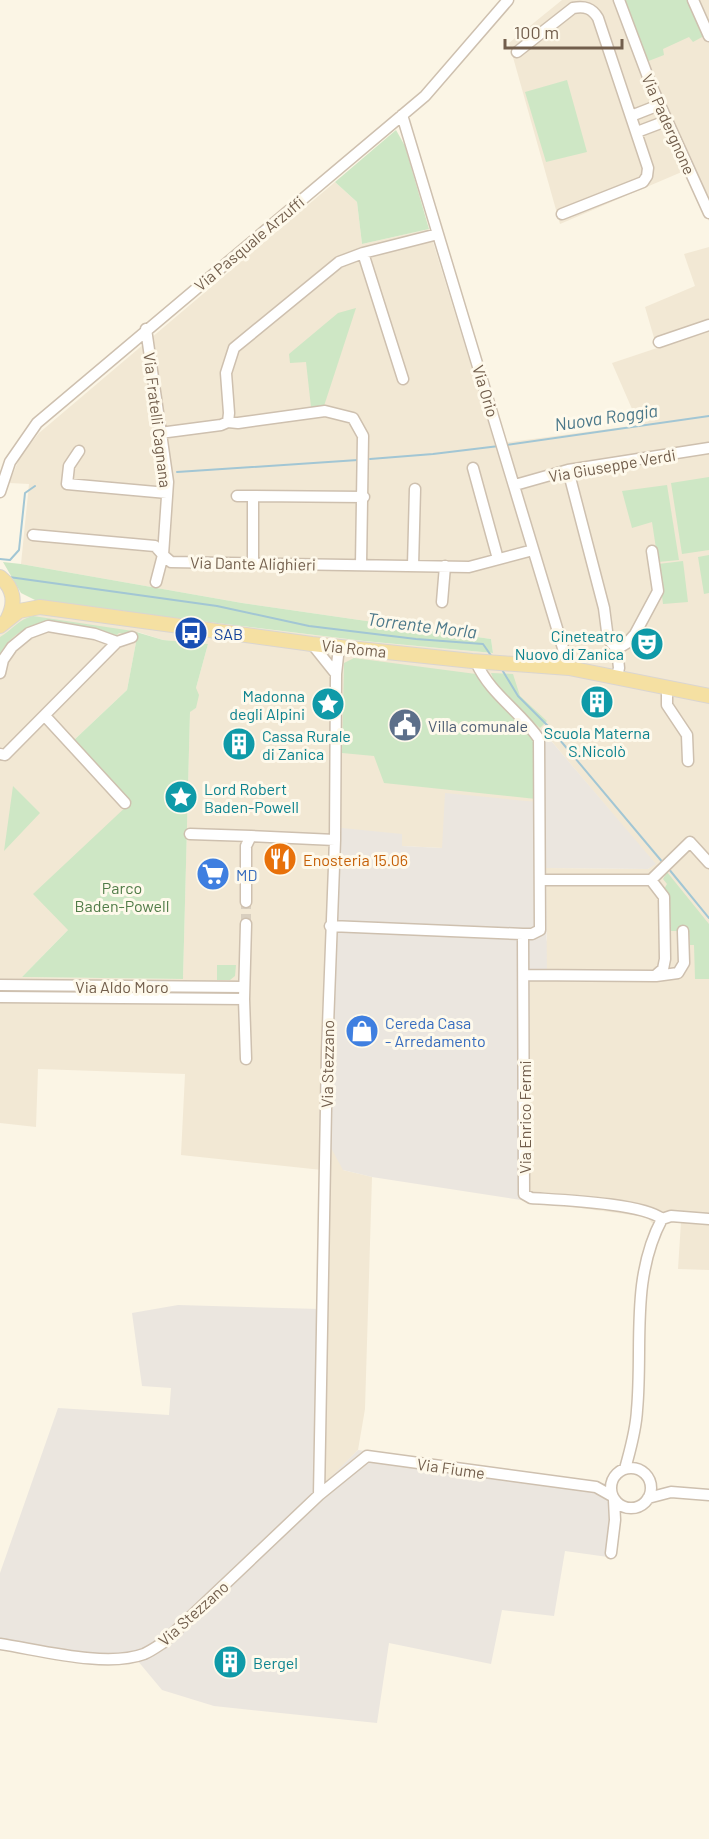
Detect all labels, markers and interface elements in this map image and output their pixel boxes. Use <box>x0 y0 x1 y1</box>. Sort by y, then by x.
scale bar <box>505 12 622 50</box>
text: 100 m <box>514 21 559 43</box>
street label: Via Padergnone <box>638 71 700 177</box>
street label: Via Pasquale Arzuffi <box>190 192 308 294</box>
street label: Via Fratelli Cagnana <box>140 351 176 489</box>
street label: Via Orio <box>469 363 503 419</box>
water label: Nuova Roggia <box>553 399 659 435</box>
street label: Via Giuseppe Verdi <box>547 444 677 486</box>
street label: Via Dante Alighieri <box>190 552 316 574</box>
water label: Torrente Morla <box>366 607 478 643</box>
bus stop icon: SAB <box>173 615 209 651</box>
place label: SAB <box>214 624 243 643</box>
place label: Cineteatro Nuovo di Zanica <box>515 626 624 663</box>
theatre icon: Cineteatro Nuovo di Zanica <box>629 626 665 662</box>
street label: Via Roma <box>321 635 387 661</box>
building icon: Scuola Materna S.Nicolò <box>579 684 615 720</box>
place label: Madonna degli Alpini <box>229 686 305 723</box>
place icon: Madonna degli Alpini <box>310 686 346 722</box>
public building icon: Villa comunale <box>387 707 423 743</box>
place label: Villa comunale <box>428 716 528 735</box>
place label: Scuola Materna S.Nicolò <box>544 723 650 760</box>
building icon: Cassa Rurale di Zanica <box>221 726 257 762</box>
place label: Cassa Rurale di Zanica <box>262 726 351 763</box>
place icon: Lord Robert Baden-Powell <box>163 779 199 815</box>
place label: Lord Robert Baden-Powell <box>204 779 299 816</box>
restaurant icon: Enosteria 15.06 <box>262 841 298 877</box>
place label: Enosteria 15.06 <box>303 850 408 869</box>
supermarket icon: MD <box>195 856 231 892</box>
place label: MD <box>236 865 257 884</box>
park label: Parco Baden-Powell <box>75 878 169 915</box>
street label: Via Aldo Moro <box>75 977 169 996</box>
shop icon: Cereda Casa - Arredamento <box>344 1013 380 1049</box>
place label: Cereda Casa - Arredamento <box>385 1013 486 1050</box>
street label: Via Stezzano <box>317 1020 337 1108</box>
street label: Via Enrico Fermi <box>515 1060 534 1174</box>
street label: Via Fiume <box>416 1454 486 1482</box>
street label: Via Stezzano <box>154 1577 232 1649</box>
building icon: Bergel <box>212 1644 248 1680</box>
place label: Bergel <box>253 1653 298 1672</box>

